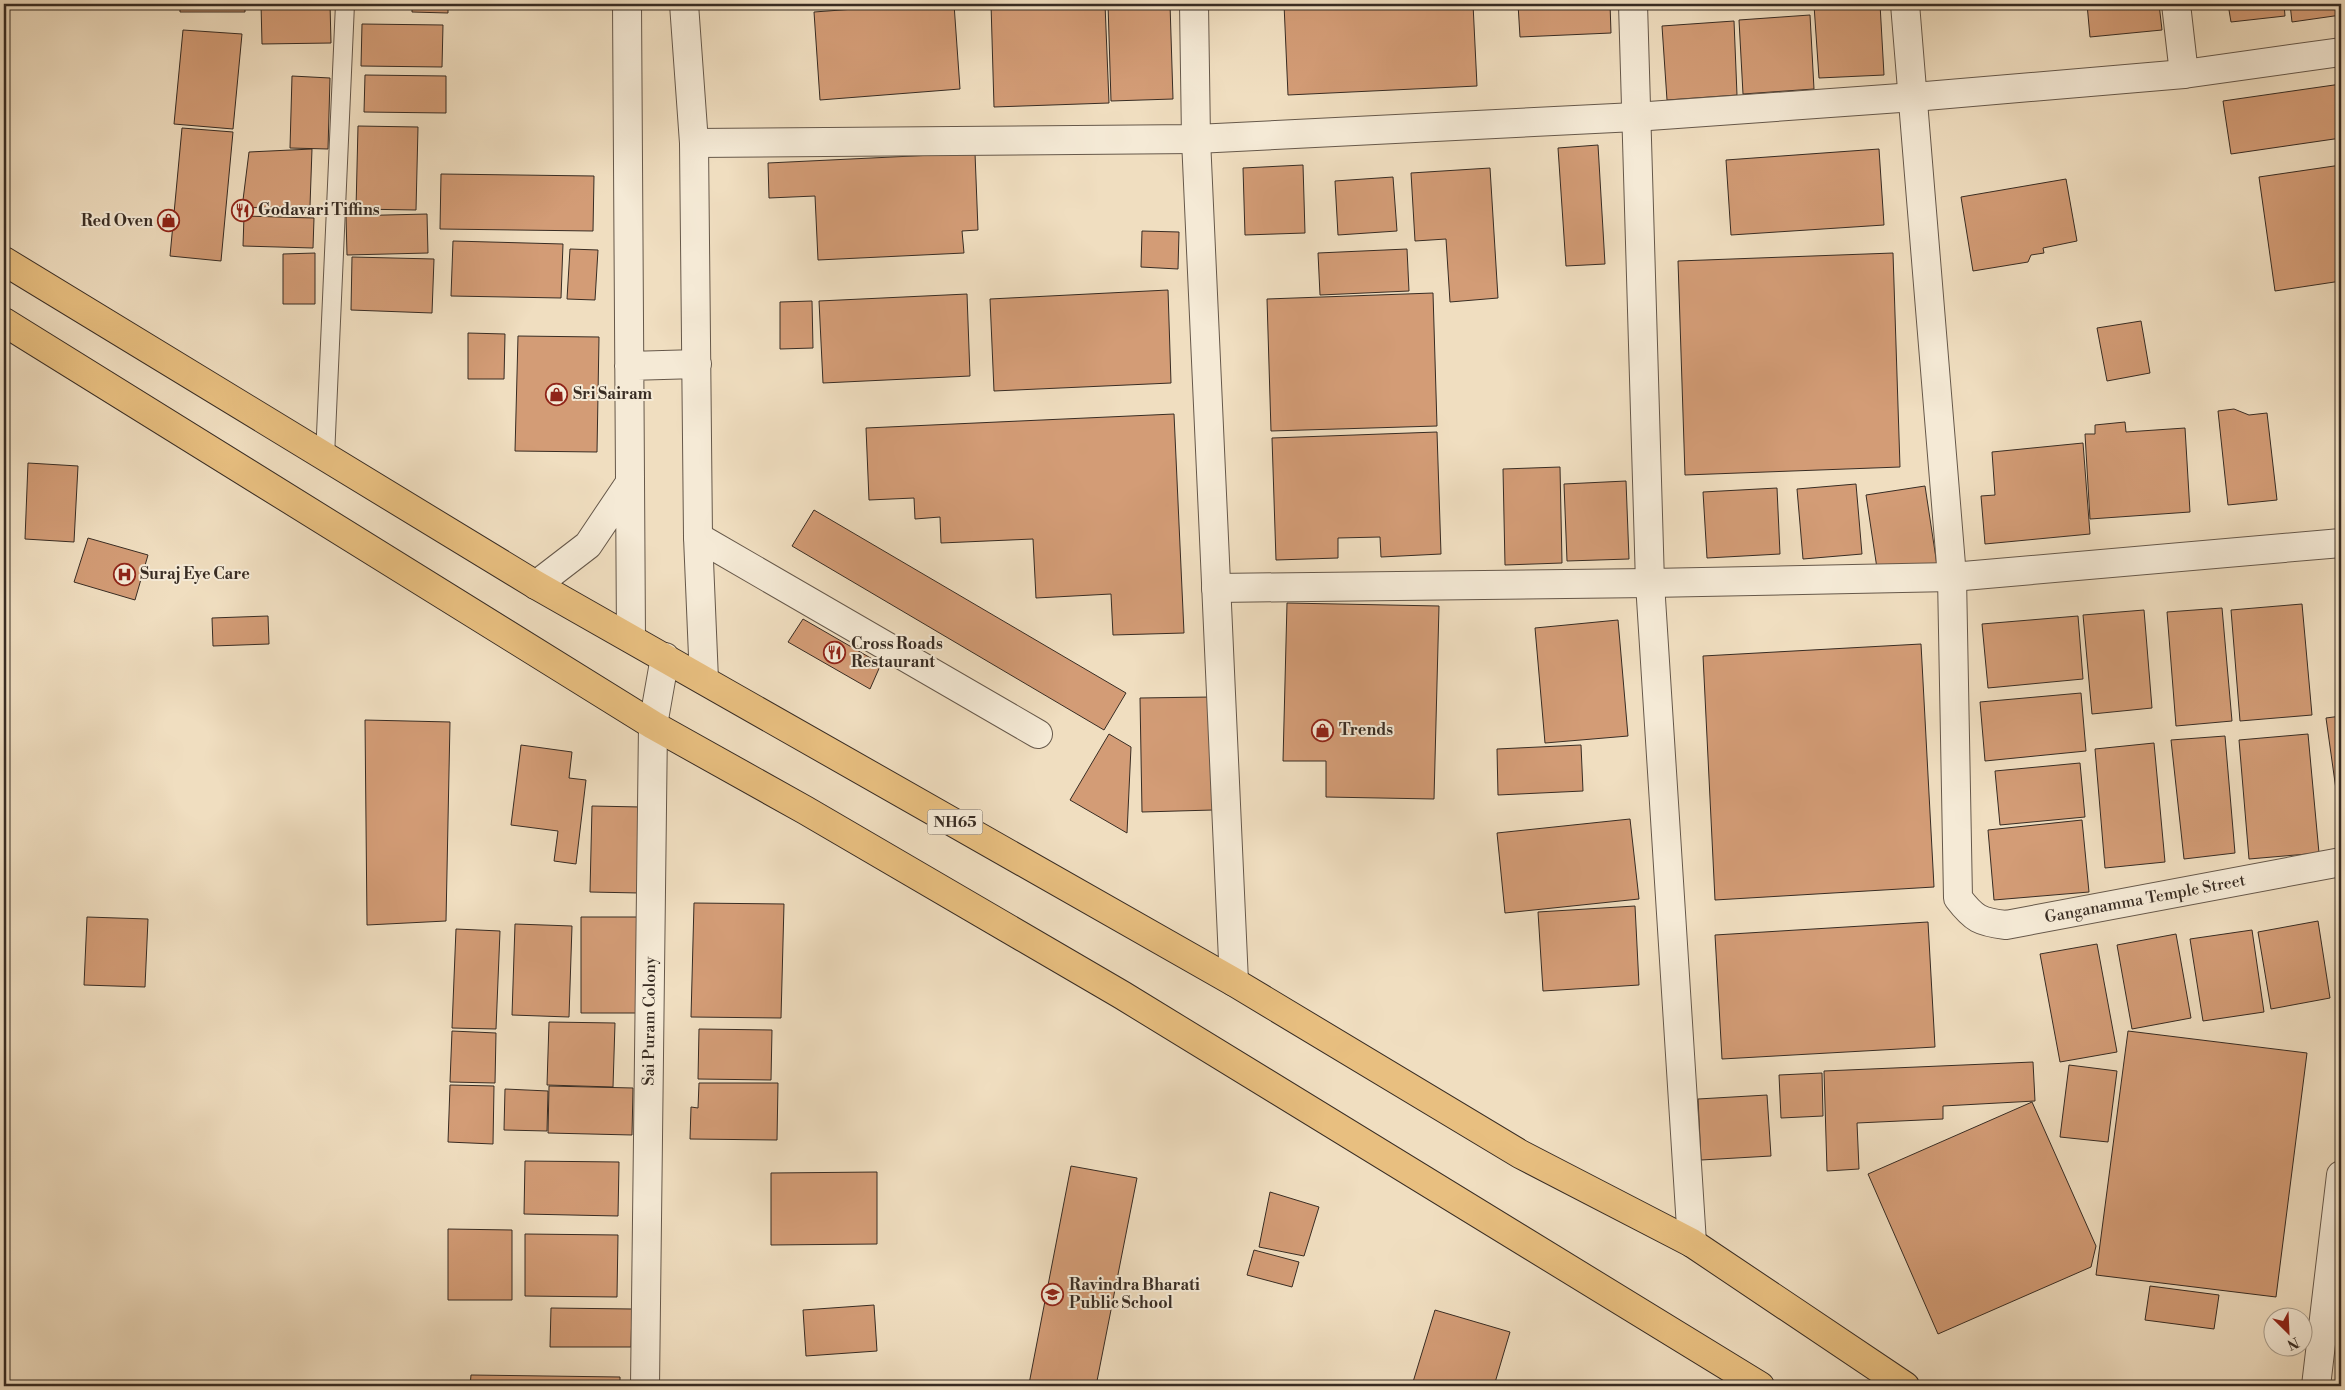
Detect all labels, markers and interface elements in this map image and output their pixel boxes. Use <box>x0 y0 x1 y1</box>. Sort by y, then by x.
restaurant icon: Godavari Tiffins <box>230 198 254 222</box>
place label: Godavari Tiffins <box>258 200 380 220</box>
shop icon: Red Oven <box>157 209 181 233</box>
place label: Red Oven <box>81 211 153 231</box>
shop icon: Sri Sairam <box>545 382 569 406</box>
place label: Sri Sairam <box>573 384 653 404</box>
hospital icon: Suraj Eye Care <box>112 562 136 586</box>
place label: Suraj Eye Care <box>140 564 250 584</box>
place label: Cross Roads Restaurant <box>851 634 943 672</box>
restaurant icon: Cross Roads Restaurant <box>823 641 847 665</box>
shop icon: Trends <box>1311 718 1335 742</box>
place label: Trends <box>1339 720 1393 740</box>
road number: NH65 <box>928 810 982 834</box>
street label: Ganganamma Temple Street <box>2043 870 2247 928</box>
street label: Sai Puram Colony <box>639 956 660 1086</box>
place label: Ravindra Bharati Public School <box>1069 1275 1200 1313</box>
school or university icon: Ravindra Bharati Public School <box>1041 1282 1065 1306</box>
north arrow <box>2262 1308 2312 1358</box>
text: N <box>2284 1332 2302 1353</box>

